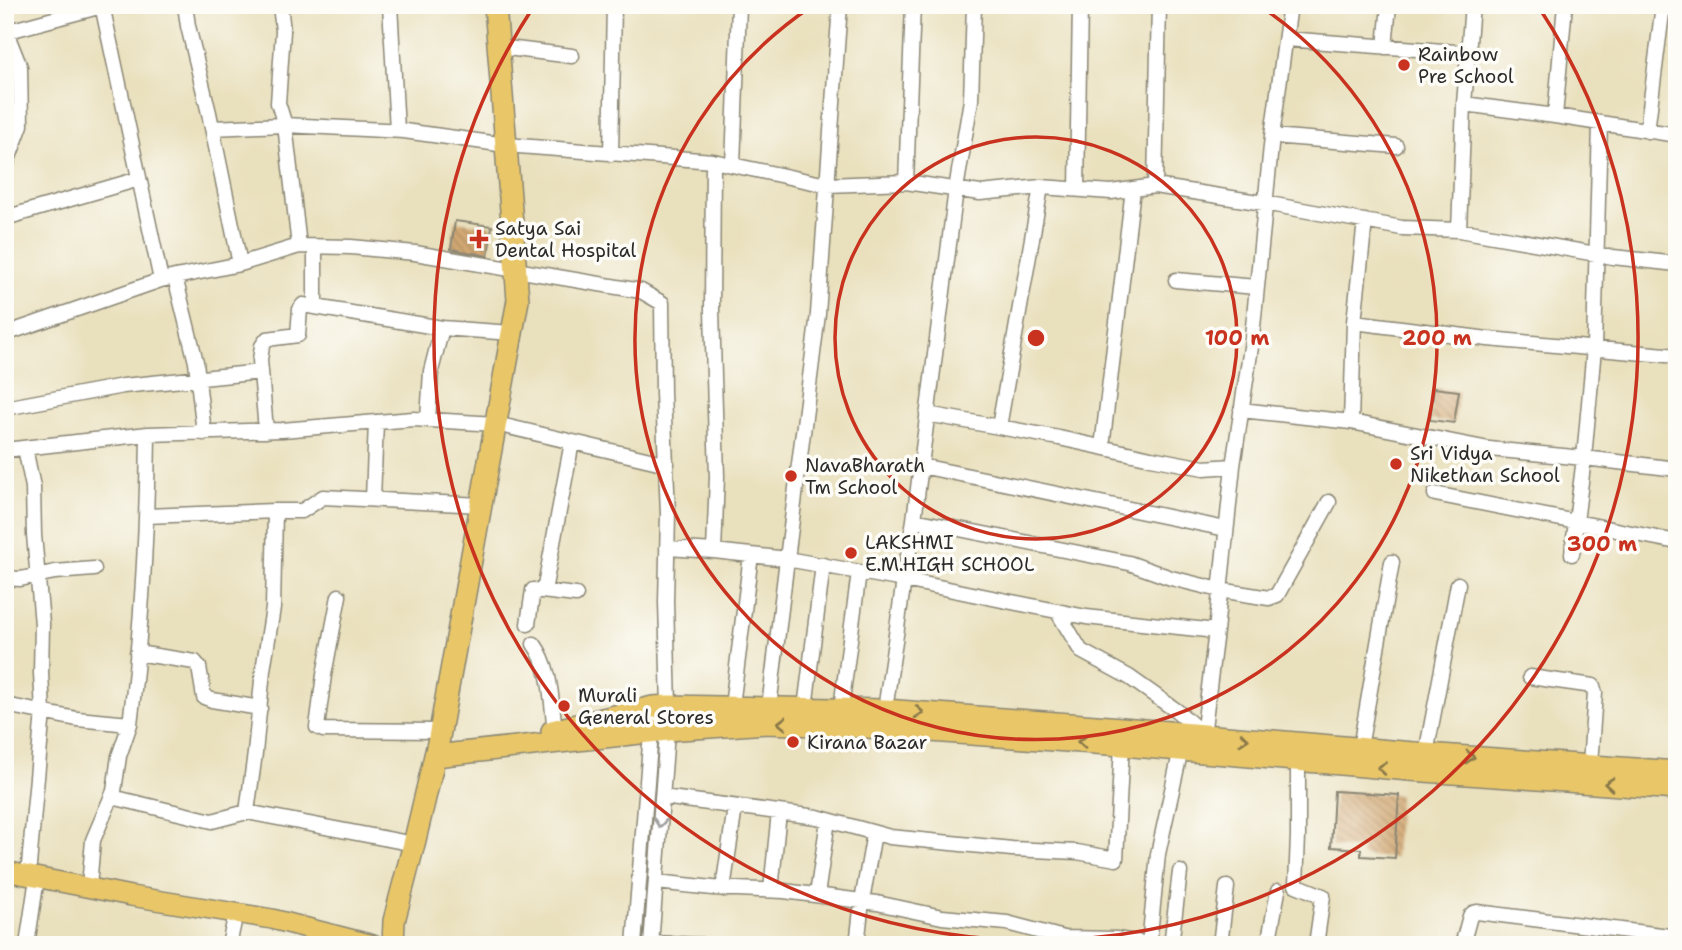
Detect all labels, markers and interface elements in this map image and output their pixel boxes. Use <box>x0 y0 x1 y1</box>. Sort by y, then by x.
place label: Rainbow Pre School <box>1418 42 1514 89</box>
marker: Rainbow Pre School <box>1396 57 1412 73</box>
place label: Satya Sai Dental Hospital <box>495 216 637 263</box>
marker: Satya Sai Dental Hospital <box>469 229 489 249</box>
text: 100 m <box>1205 324 1269 352</box>
text: 200 m <box>1402 324 1472 352</box>
centre of rings <box>1024 326 1048 350</box>
place label: Sri Vidya Nikethan School <box>1410 441 1560 488</box>
place label: NavaBharath Tm School <box>805 453 925 500</box>
marker: Sri Vidya Nikethan School <box>1388 456 1404 472</box>
marker: NavaBharath Tm School <box>783 468 799 484</box>
place label: LAKSHMI E.M.HIGH SCHOOL <box>865 530 1034 577</box>
text: 300 m <box>1567 530 1637 558</box>
marker: LAKSHMI E.M.HIGH SCHOOL <box>843 545 859 561</box>
place label: Murali General Stores <box>578 683 714 730</box>
marker: Murali General Stores <box>556 698 572 714</box>
one-way arrow <box>914 704 925 719</box>
one-way arrow <box>776 716 787 731</box>
place label: Kirana Bazar <box>807 730 928 755</box>
one-way arrow <box>1238 731 1249 746</box>
marker: Kirana Bazar <box>785 734 801 750</box>
one-way arrow <box>1076 735 1087 750</box>
one-way arrow <box>1465 749 1476 764</box>
one-way arrow <box>1376 761 1387 776</box>
one-way arrow <box>1603 777 1614 792</box>
one-way arrow <box>653 818 668 829</box>

